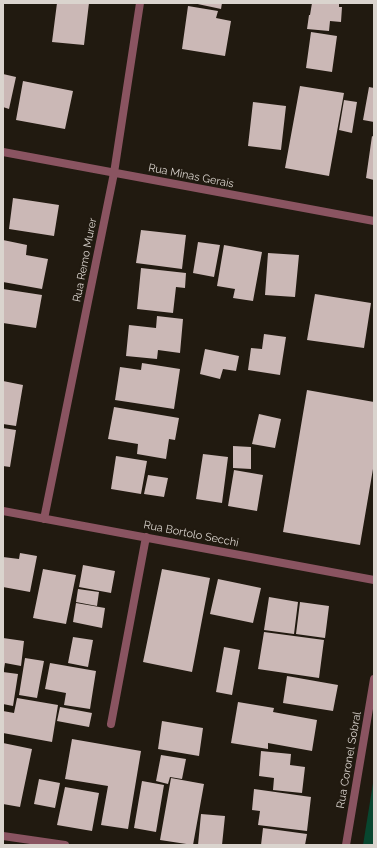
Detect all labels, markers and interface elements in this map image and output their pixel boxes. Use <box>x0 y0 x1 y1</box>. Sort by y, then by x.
street label: Rua Minas Gerais <box>147 161 235 191</box>
street label: Rua Remo Murer <box>70 217 100 303</box>
street label: Rua Bortolo Secchi <box>142 518 240 550</box>
street label: Rua Coronel Sobral <box>334 710 364 810</box>

